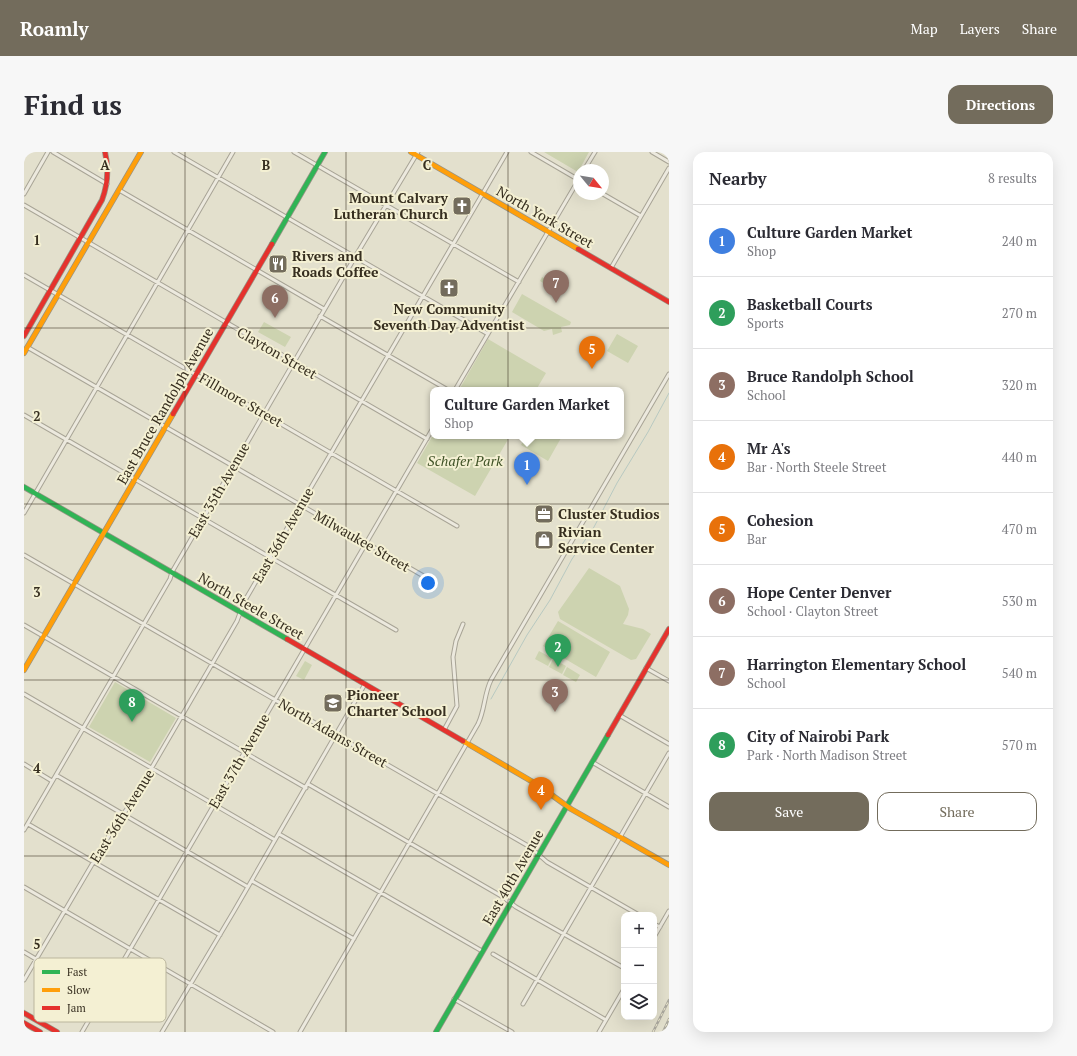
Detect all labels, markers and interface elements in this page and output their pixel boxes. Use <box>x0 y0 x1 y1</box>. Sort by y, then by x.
text: Roamly <box>20 16 89 41</box>
text: Map <box>911 19 938 38</box>
text: Layers <box>960 19 1000 38</box>
text: Share <box>1022 19 1057 38</box>
button: Directions <box>948 85 1053 124</box>
text: Find us <box>24 86 122 123</box>
text: A <box>100 156 110 174</box>
text: B <box>262 156 270 174</box>
text: C <box>423 156 431 174</box>
north arrow <box>573 164 609 200</box>
text: Nearby <box>709 167 767 190</box>
text: 8 results <box>988 169 1037 187</box>
street label: North York Street <box>493 181 598 252</box>
place label: Mount Calvary Lutheran Church <box>334 188 449 223</box>
church icon: Mount Calvary Lutheran Church <box>451 195 473 217</box>
text: Culture Garden Market <box>747 222 913 242</box>
text: 1 <box>33 231 41 249</box>
text: 1 <box>718 232 726 250</box>
text: 240 m <box>1002 232 1037 250</box>
text: Shop <box>747 242 776 260</box>
place label: Rivers and Roads Coffee <box>292 246 379 281</box>
restaurant icon: Rivers and Roads Coffee <box>267 253 289 275</box>
pin: 7 <box>543 270 569 303</box>
church icon: New Community Seventh Day Adventist <box>438 277 460 299</box>
pin: 6 <box>262 285 288 318</box>
text: Basketball Courts <box>747 294 873 314</box>
place label: New Community Seventh Day Adventist <box>373 299 525 334</box>
text: 2 <box>718 304 726 322</box>
text: 270 m <box>1002 304 1037 322</box>
text: Sports <box>747 314 784 332</box>
street label: Clayton Street <box>234 322 321 384</box>
street label: East Bruce Randolph Avenue <box>112 324 217 487</box>
pin: 5 <box>579 336 605 369</box>
text: Bruce Randolph School <box>747 366 914 386</box>
street label: Fillmore Street <box>196 368 287 432</box>
text: 3 <box>718 376 726 394</box>
text: 320 m <box>1002 376 1037 394</box>
text: School <box>747 386 786 404</box>
popup <box>430 387 624 439</box>
text: Culture Garden Market <box>444 394 610 414</box>
text: 2 <box>33 407 41 425</box>
text: Shop <box>444 414 473 432</box>
text: Mr A's <box>747 438 791 458</box>
street label: East 35th Avenue <box>184 439 254 541</box>
text: 4 <box>718 448 726 466</box>
text: 440 m <box>1002 448 1037 466</box>
park label: Schafer Park <box>427 451 503 470</box>
pin: 1 <box>514 452 540 485</box>
text: Bar · North Steele Street <box>747 458 886 476</box>
street label: East 36th Avenue <box>248 484 318 586</box>
office icon: Cluster Studios <box>533 503 555 525</box>
place label: Cluster Studios <box>558 504 660 523</box>
street label: Milwaukee Street <box>311 505 414 576</box>
text: Cohesion <box>747 510 813 530</box>
text: 5 <box>718 520 726 538</box>
text: 470 m <box>1002 520 1037 538</box>
place label: Rivian Service Center <box>558 522 654 557</box>
shop icon: Rivian Service Center <box>533 529 555 551</box>
text: Bar <box>747 530 767 548</box>
street label: North Steele Street <box>195 568 308 644</box>
your location <box>418 573 438 593</box>
text: Hope Center Denver <box>747 582 892 602</box>
text: 3 <box>33 583 41 601</box>
text: 6 <box>718 592 726 610</box>
text: 530 m <box>1002 592 1037 610</box>
text: School · Clayton Street <box>747 602 878 620</box>
pin: 2 <box>545 634 571 667</box>
text: Harrington Elementary School <box>747 654 966 674</box>
text: 7 <box>718 664 726 682</box>
text: 540 m <box>1002 664 1037 682</box>
text: School <box>747 674 786 692</box>
pin: 3 <box>542 679 568 712</box>
place label: Pioneer Charter School <box>347 685 447 720</box>
pin: 8 <box>119 689 145 722</box>
school or university icon: Pioneer Charter School <box>322 692 344 714</box>
street label: North Adams Street <box>275 694 392 772</box>
street label: East 37th Avenue <box>204 710 273 812</box>
text: City of Nairobi Park <box>747 726 889 746</box>
text: 8 <box>718 736 726 754</box>
text: 570 m <box>1002 736 1037 754</box>
text: Park · North Madison Street <box>747 746 907 764</box>
text: 4 <box>33 759 41 777</box>
street label: East 36th Avenue <box>85 765 158 866</box>
pin: 4 <box>528 777 554 810</box>
button: Save <box>709 792 869 831</box>
button: Share <box>877 792 1037 831</box>
street label: East 40th Avenue <box>478 826 548 928</box>
map controls <box>621 912 657 1020</box>
button: + <box>621 912 657 948</box>
text: 5 <box>33 935 41 953</box>
button: − <box>621 948 657 984</box>
legend <box>34 958 166 1022</box>
text: Fast <box>67 965 87 979</box>
text: Slow <box>67 983 91 997</box>
button: layers <box>621 984 657 1020</box>
text: Jam <box>67 1001 86 1015</box>

